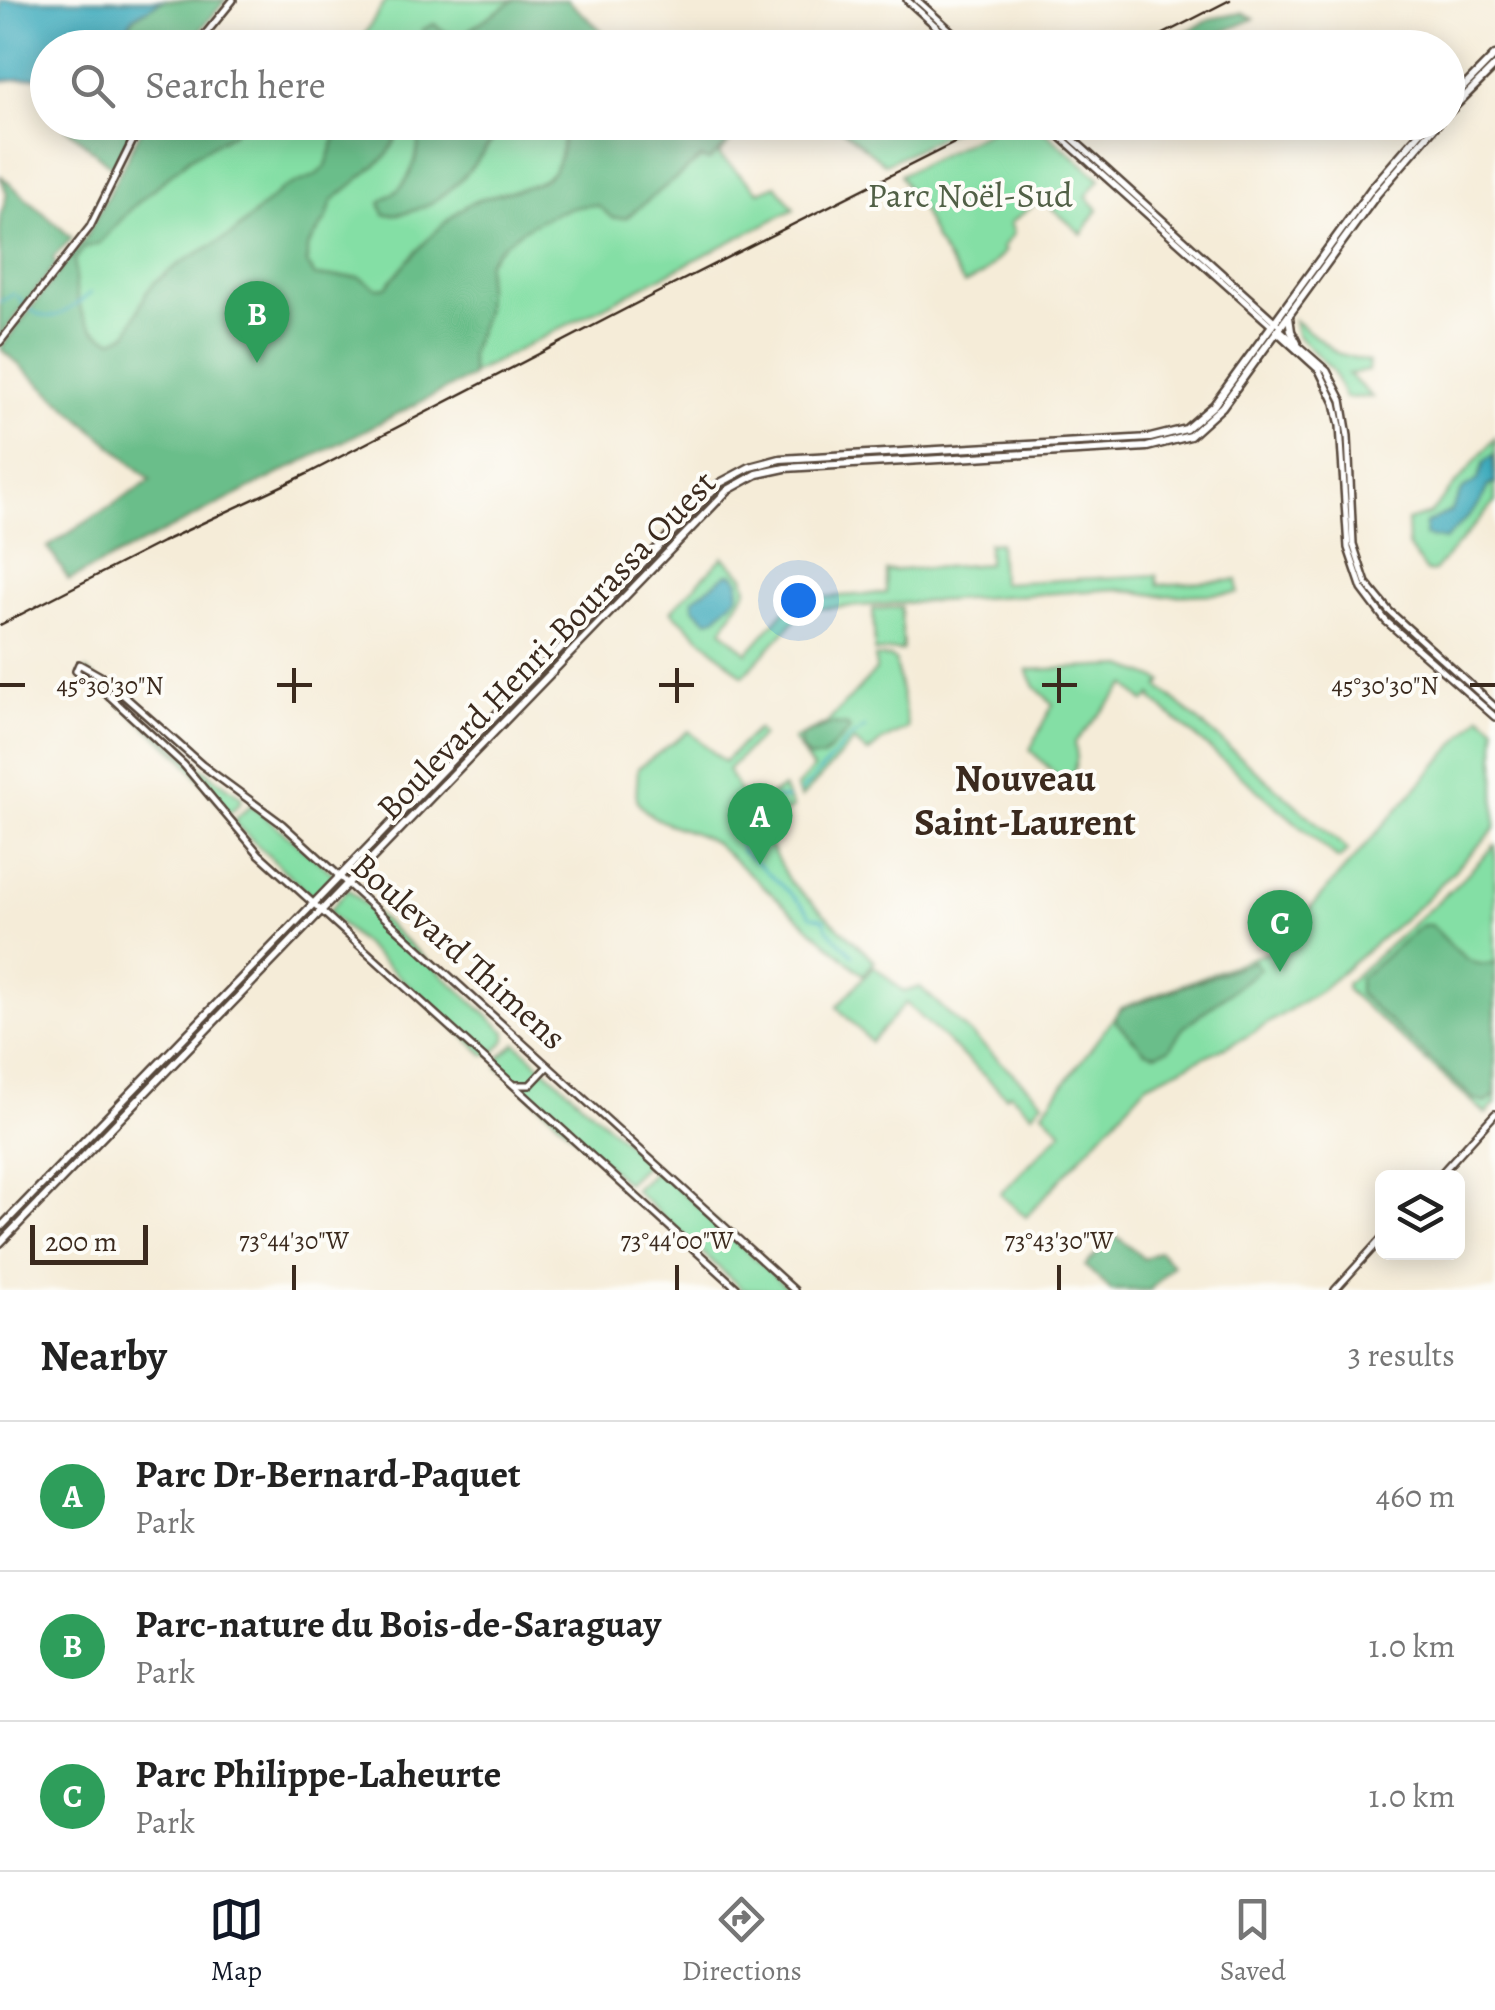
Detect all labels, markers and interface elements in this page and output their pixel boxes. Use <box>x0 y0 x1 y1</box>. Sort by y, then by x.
search box <box>30 30 1465 140</box>
icon: search <box>65 58 120 113</box>
text: Search here <box>145 59 326 111</box>
park label: Parc Noël-Sud <box>867 171 1073 219</box>
pin: B <box>224 280 290 363</box>
street label: Boulevard Henri-Bourassa Ouest <box>366 459 726 831</box>
your location <box>773 575 824 626</box>
text: 45°30'30"N <box>57 669 163 703</box>
text: 45°30'30"N <box>1332 669 1438 703</box>
district label: Nouveau Saint-Laurent <box>914 752 1136 848</box>
pin: A <box>728 782 792 865</box>
street label: Boulevard Thimens <box>341 842 577 1060</box>
pin: C <box>1248 890 1312 972</box>
map controls <box>1375 1170 1465 1260</box>
button: layers <box>1375 1170 1465 1260</box>
scale bar <box>30 1220 148 1264</box>
text: 200 m <box>45 1223 117 1261</box>
text: 73°44'30"W <box>239 1224 350 1258</box>
text: 73°44'00"W <box>621 1224 734 1258</box>
text: 73°43'30"W <box>1004 1224 1114 1258</box>
text: Nearby <box>40 1327 167 1384</box>
text: 3 results <box>1348 1333 1455 1377</box>
text: Parc Dr-Bernard-Paquet <box>135 1448 521 1500</box>
text: A <box>62 1474 83 1518</box>
text: 460 m <box>1376 1474 1455 1518</box>
text: Park <box>135 1500 195 1544</box>
text: Parc-nature du Bois-de-Saraguay <box>135 1598 661 1650</box>
text: B <box>62 1624 83 1668</box>
text: 1.0 km <box>1368 1624 1455 1668</box>
text: Park <box>135 1650 195 1694</box>
text: Parc Philippe-Laheurte <box>135 1748 501 1800</box>
text: C <box>63 1774 82 1818</box>
text: 1.0 km <box>1368 1774 1455 1818</box>
text: Park <box>135 1800 195 1844</box>
tab: Map <box>209 1892 264 1990</box>
tab: Directions <box>682 1892 802 1990</box>
tab: Saved <box>1220 1892 1286 1990</box>

